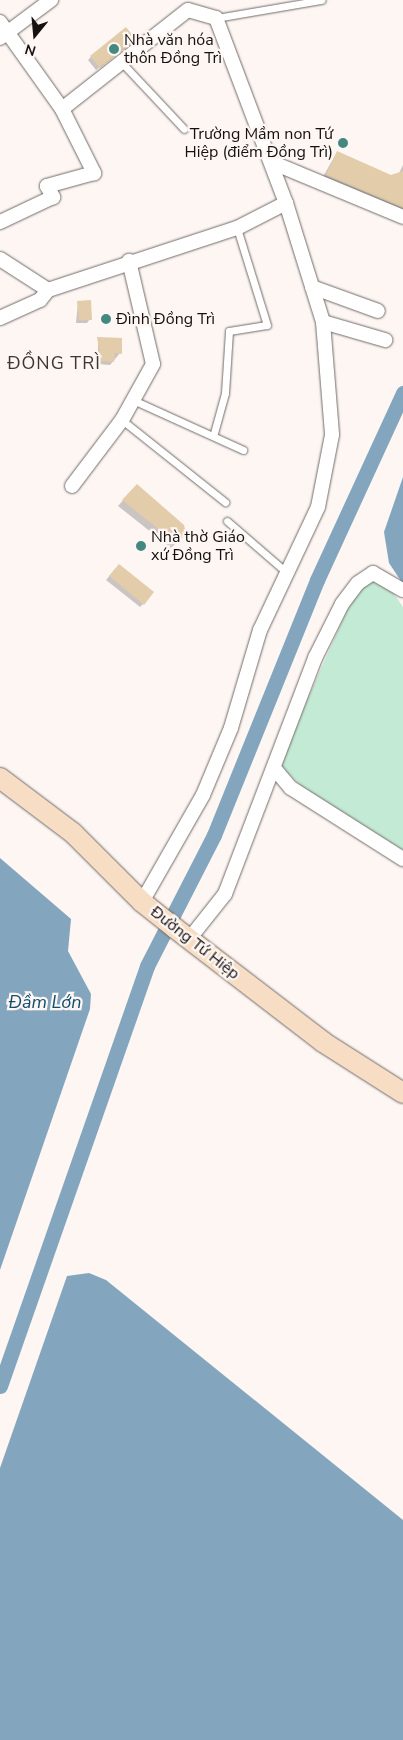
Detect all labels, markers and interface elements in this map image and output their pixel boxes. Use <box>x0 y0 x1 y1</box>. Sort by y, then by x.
north arrow <box>10 10 60 60</box>
place label: Nhà văn hóa thôn Đồng Trì <box>124 30 222 68</box>
text: N <box>23 39 38 60</box>
marker: Nhà văn hóa thôn Đồng Trì <box>108 43 120 55</box>
place label: Trường Mầm non Tứ Hiệp (điểm Đồng Trì) <box>185 124 333 162</box>
marker: Trường Mầm non Tứ Hiệp (điểm Đồng Trì) <box>337 137 349 149</box>
place label: Đình Đồng Trì <box>116 309 215 329</box>
marker: Đình Đồng Trì <box>100 313 112 325</box>
district label: ĐỒNG TRÌ <box>6 352 102 374</box>
place label: Nhà thờ Giáo xứ Đồng Trì <box>151 527 245 565</box>
marker: Nhà thờ Giáo xứ Đồng Trì <box>135 540 147 552</box>
street label: Đường Tứ Hiệp <box>147 902 243 984</box>
water label: Đầm Lớn <box>9 991 81 1013</box>

